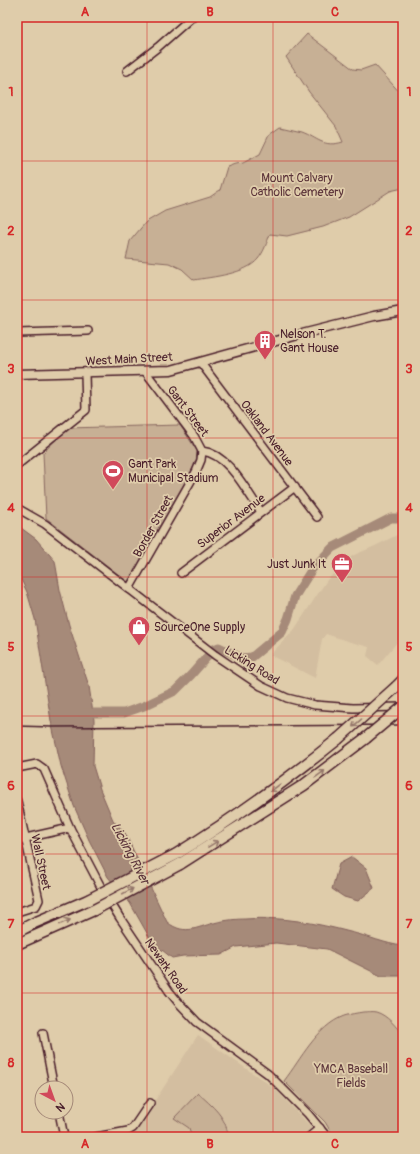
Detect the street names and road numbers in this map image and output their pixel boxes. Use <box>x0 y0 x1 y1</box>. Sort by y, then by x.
street label: West Main Street <box>85 350 173 369</box>
street label: Gant Street <box>164 383 212 440</box>
street label: Oakland Avenue <box>237 397 296 469</box>
street label: Superior Avenue <box>194 491 268 552</box>
street label: Border Street <box>130 492 177 560</box>
street label: Licking Road <box>221 643 282 688</box>
street label: Wall Street <box>27 833 54 892</box>
street label: Newark Road <box>141 936 190 997</box>

